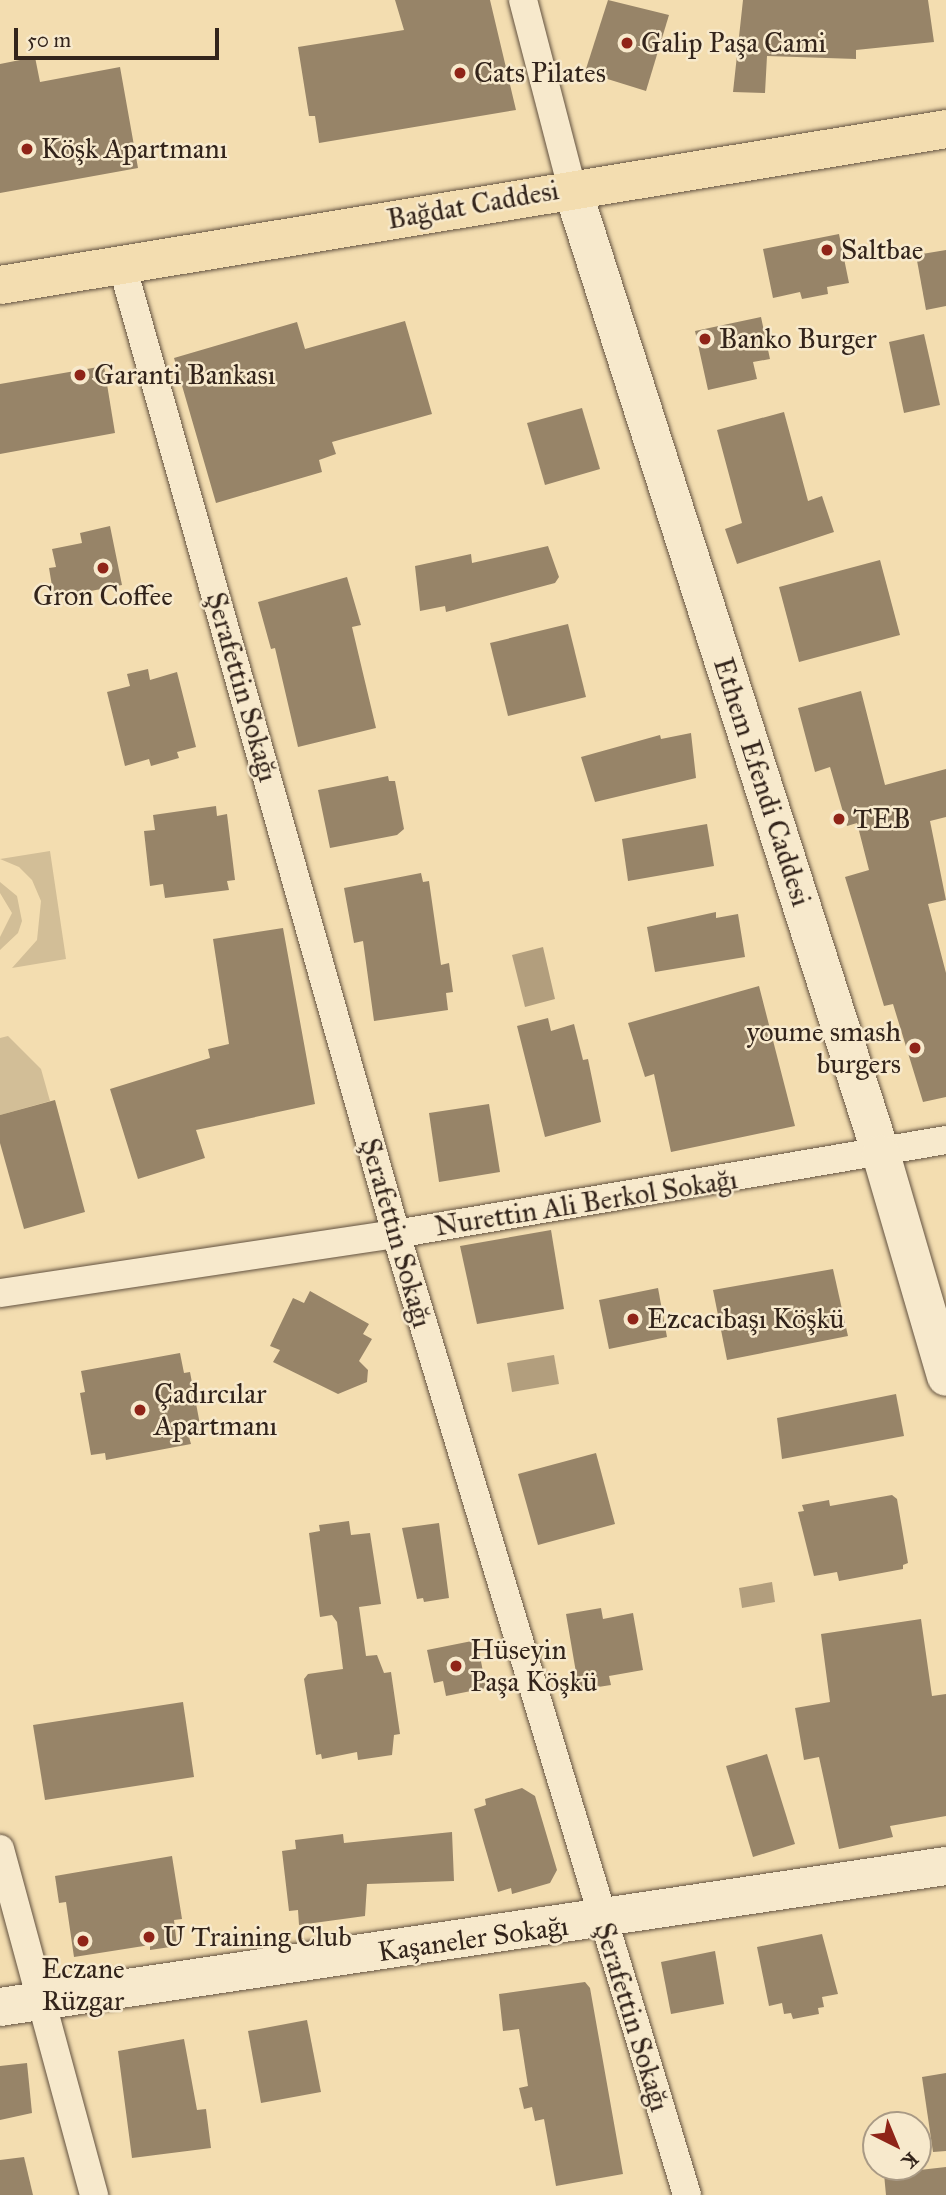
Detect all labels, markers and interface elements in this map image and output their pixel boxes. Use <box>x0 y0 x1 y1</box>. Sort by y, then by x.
scale bar <box>18 14 222 58</box>
place label: Galip Paşa Cami <box>641 26 826 60</box>
text: 50 m <box>27 27 71 53</box>
marker: Galip Paşa Cami <box>619 35 635 51</box>
place label: Cats Pilates <box>474 56 606 90</box>
marker: Cats Pilates <box>452 65 468 81</box>
place label: Köşk Apartmanı <box>41 132 227 166</box>
marker: Köşk Apartmanı <box>19 141 35 157</box>
street label: Bağdat Caddesi <box>384 173 562 237</box>
place label: Saltbae <box>841 233 923 267</box>
marker: Saltbae <box>819 242 835 258</box>
place label: Banko Burger <box>719 322 877 356</box>
marker: Banko Burger <box>697 331 713 347</box>
place label: Garanti Bankası <box>94 358 276 392</box>
marker: Garanti Bankası <box>72 367 88 383</box>
marker: Gron Coffee <box>95 560 111 576</box>
place label: Gron Coffee <box>33 579 173 613</box>
street label: Şerafettin Sokağı <box>199 588 285 786</box>
street label: Ethem Efendi Caddesi <box>706 654 818 910</box>
place label: TEB <box>853 802 911 836</box>
marker: TEB <box>831 811 847 827</box>
place label: youme smash burgers <box>746 1015 901 1081</box>
marker: youme smash burgers <box>907 1040 923 1056</box>
street label: Şerafettin Sokağı <box>353 1134 439 1332</box>
street label: Nurettin Ali Berkol Sokağı <box>432 1162 740 1244</box>
place label: Ezcacıbaşı Köşkü <box>647 1302 844 1336</box>
marker: Ezcacıbaşı Köşkü <box>625 1311 641 1327</box>
place label: Çadırcılar Apartmanı <box>154 1377 277 1443</box>
marker: Çadırcılar Apartmanı <box>132 1402 148 1418</box>
place label: Hüseyin Paşa Köşkü <box>470 1633 597 1699</box>
marker: Hüseyin Paşa Köşkü <box>448 1658 464 1674</box>
street label: Kaşaneler Sokağı <box>376 1909 570 1969</box>
street label: Şerafettin Sokağı <box>587 1919 677 2115</box>
place label: U Training Club <box>163 1920 352 1954</box>
marker: U Training Club <box>141 1929 157 1945</box>
marker: Eczane Rüzgar <box>75 1933 91 1949</box>
place label: Eczane Rüzgar <box>41 1952 125 2018</box>
north arrow <box>862 2111 932 2181</box>
text: K <box>898 2147 923 2173</box>

